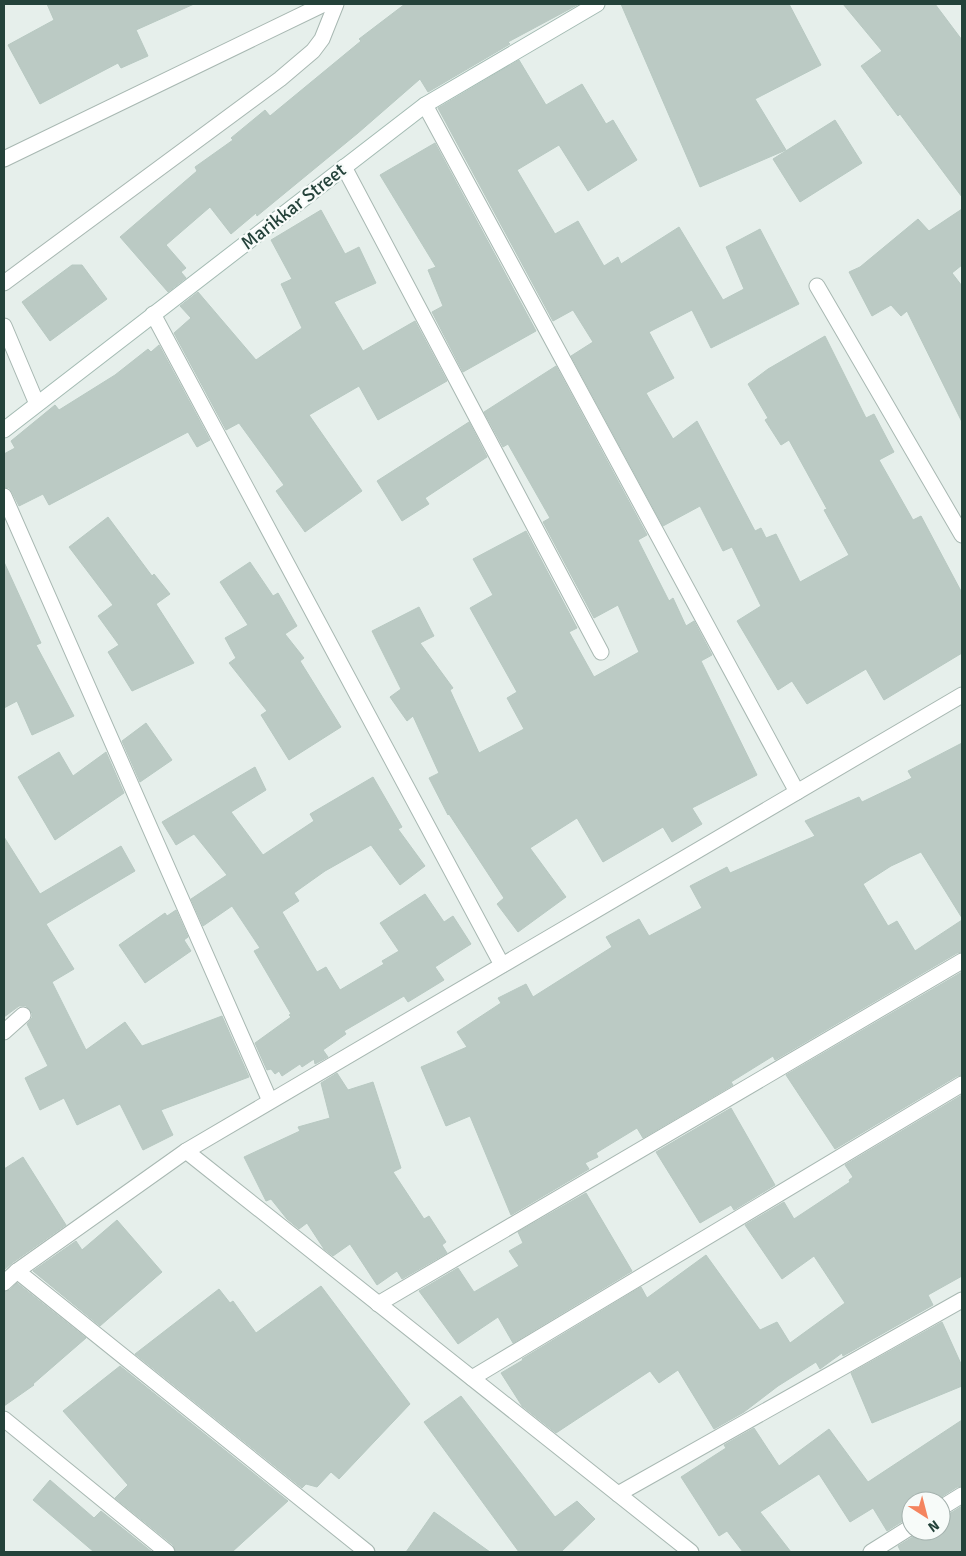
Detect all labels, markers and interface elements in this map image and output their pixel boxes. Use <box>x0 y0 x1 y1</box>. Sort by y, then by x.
street label: Marikkar Street <box>236 158 351 255</box>
north arrow <box>901 1491 951 1541</box>
text: N <box>924 1516 942 1536</box>

